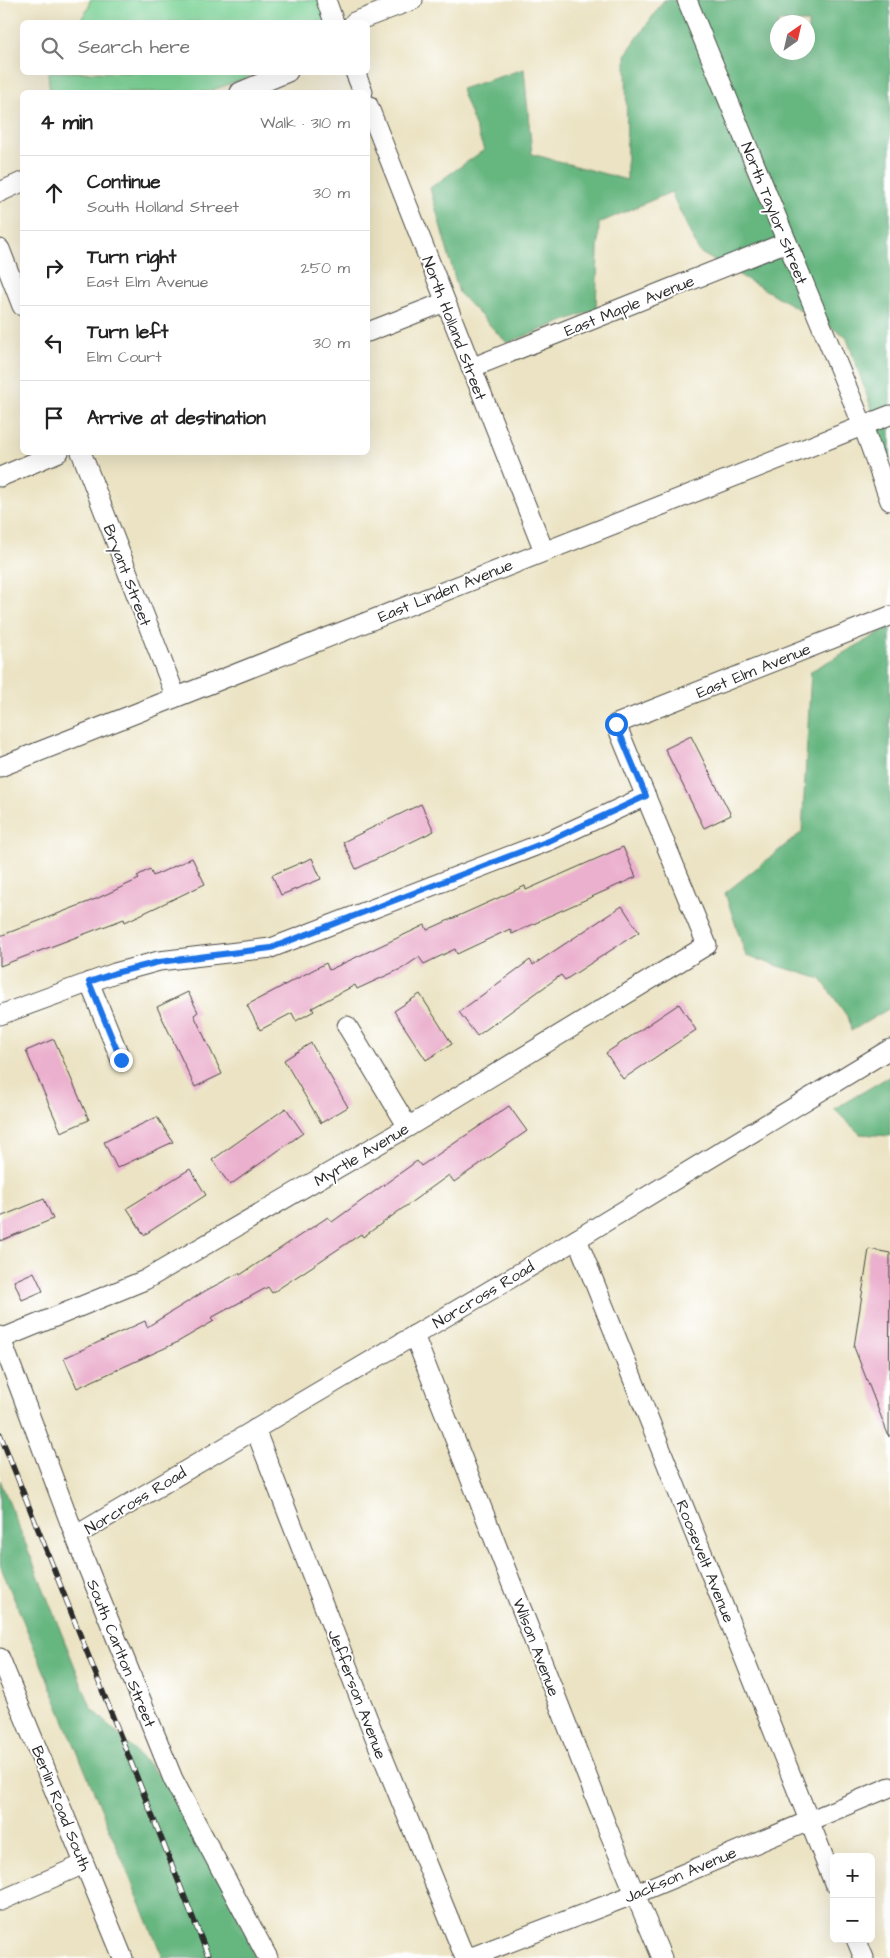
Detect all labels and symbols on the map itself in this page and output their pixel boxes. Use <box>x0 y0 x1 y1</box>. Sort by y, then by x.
north arrow <box>770 15 815 60</box>
street label: North Taylor Street <box>735 139 813 289</box>
street label: North Holland Street <box>416 253 492 404</box>
street label: East Maple Avenue <box>561 270 698 342</box>
street label: Bryant Street <box>97 521 157 630</box>
street label: East Linden Avenue <box>375 554 516 628</box>
street label: East Elm Avenue <box>693 638 814 704</box>
route start <box>605 713 628 736</box>
route end <box>110 1049 133 1072</box>
street label: Myrtle Avenue <box>310 1118 414 1193</box>
street label: Norcross Road <box>429 1256 538 1334</box>
street label: Norcross Road <box>81 1462 190 1540</box>
street label: Roosevelt Avenue <box>670 1497 740 1626</box>
street label: South Carlton Street <box>81 1576 161 1731</box>
street label: Wilson Avenue <box>507 1595 565 1700</box>
street label: Jefferson Avenue <box>322 1626 392 1763</box>
street label: Berlin Road South <box>26 1743 96 1874</box>
street label: Jackson Avenue <box>621 1841 740 1908</box>

